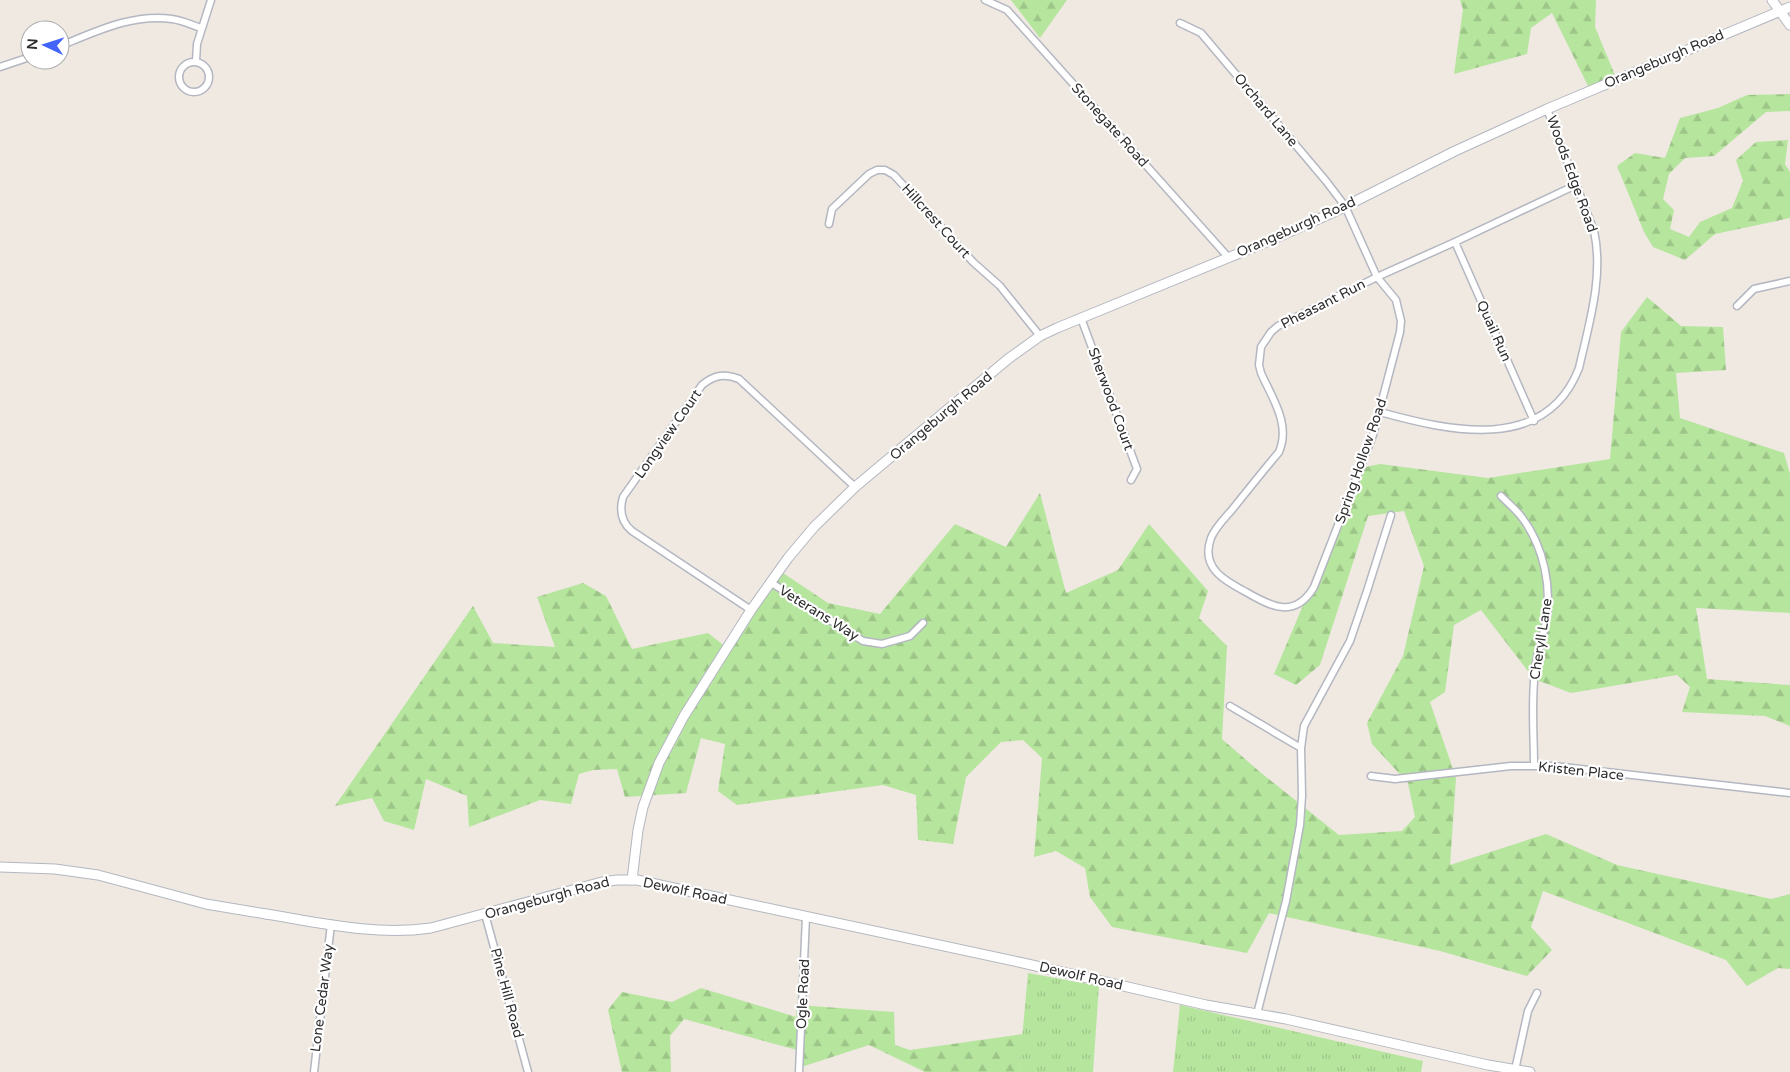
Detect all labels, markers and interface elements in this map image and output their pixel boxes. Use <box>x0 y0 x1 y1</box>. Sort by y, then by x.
north arrow <box>20 20 70 70</box>
street label: Orangeburgh Road <box>1602 26 1726 92</box>
text: N <box>24 38 41 50</box>
street label: Orchard Lane <box>1230 70 1302 150</box>
street label: Stonegate Road <box>1068 80 1152 170</box>
street label: Woods Edge Road <box>1543 113 1601 235</box>
street label: Hillcrest Court <box>898 180 974 262</box>
street label: Orangeburgh Road <box>1234 193 1358 261</box>
street label: Pheasant Run <box>1278 275 1368 333</box>
street label: Quail Run <box>1473 298 1515 364</box>
street label: Sherwood Court <box>1085 345 1138 453</box>
street label: Orangeburgh Road <box>886 368 996 464</box>
street label: Longview Court <box>631 386 705 482</box>
street label: Spring Hollow Road <box>1332 396 1390 526</box>
street label: Veterans Way <box>776 582 863 645</box>
street label: Cheryll Lane <box>1526 597 1556 681</box>
street label: Kristen Place <box>1537 758 1625 784</box>
street label: Orangeburgh Road <box>483 873 611 923</box>
street label: Dewolf Road <box>642 874 728 908</box>
street label: Lone Cedar Way <box>307 943 337 1053</box>
street label: Pine Hill Road <box>487 946 527 1040</box>
street label: Dewolf Road <box>1038 958 1124 994</box>
street label: Ogle Road <box>793 959 813 1029</box>

